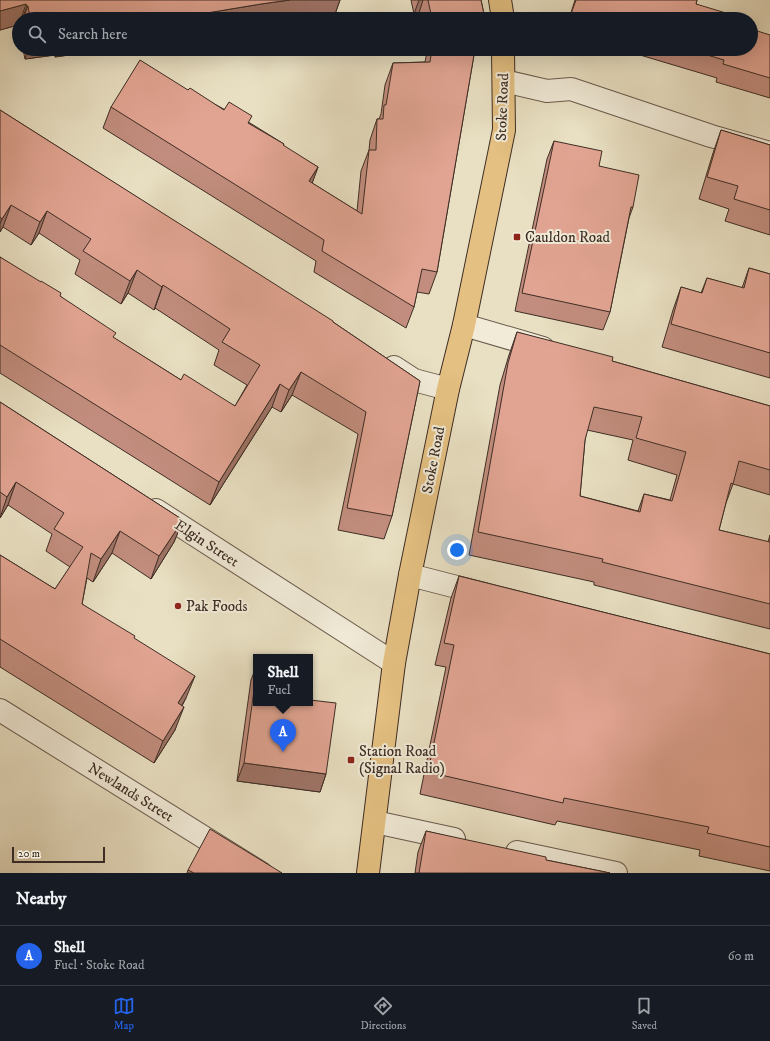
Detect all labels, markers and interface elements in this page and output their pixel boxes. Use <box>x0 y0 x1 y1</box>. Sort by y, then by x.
search box <box>12 12 758 56</box>
icon: search <box>26 23 48 45</box>
text: Search here <box>58 25 127 44</box>
street label: Stoke Road <box>492 72 513 141</box>
place label: Cauldon Road <box>525 228 611 247</box>
marker: Cauldon Road <box>512 232 522 242</box>
street label: Stoke Road <box>418 425 449 495</box>
street label: Elgin Street <box>171 516 243 571</box>
your location <box>447 540 467 560</box>
place label: Pak Foods <box>186 597 248 616</box>
marker: Pak Foods <box>173 601 183 611</box>
popup <box>253 654 313 706</box>
text: Shell <box>268 663 298 682</box>
text: Fuel <box>268 682 291 698</box>
pin: A <box>270 719 296 752</box>
place label: Station Road (Signal Radio) <box>359 742 445 778</box>
marker: Station Road (Signal Radio) <box>346 755 356 765</box>
street label: Newlands Street <box>84 759 177 826</box>
scale bar <box>12 845 105 864</box>
text: 20 m <box>18 847 40 861</box>
text: Nearby <box>16 888 66 910</box>
text: Shell <box>54 938 85 957</box>
text: A <box>25 948 33 964</box>
text: 60 m <box>728 948 754 964</box>
text: Fuel · Stoke Road <box>54 957 145 973</box>
tab: Map <box>113 995 135 1033</box>
tab: Directions <box>361 995 406 1033</box>
tab: Saved <box>632 995 657 1033</box>

